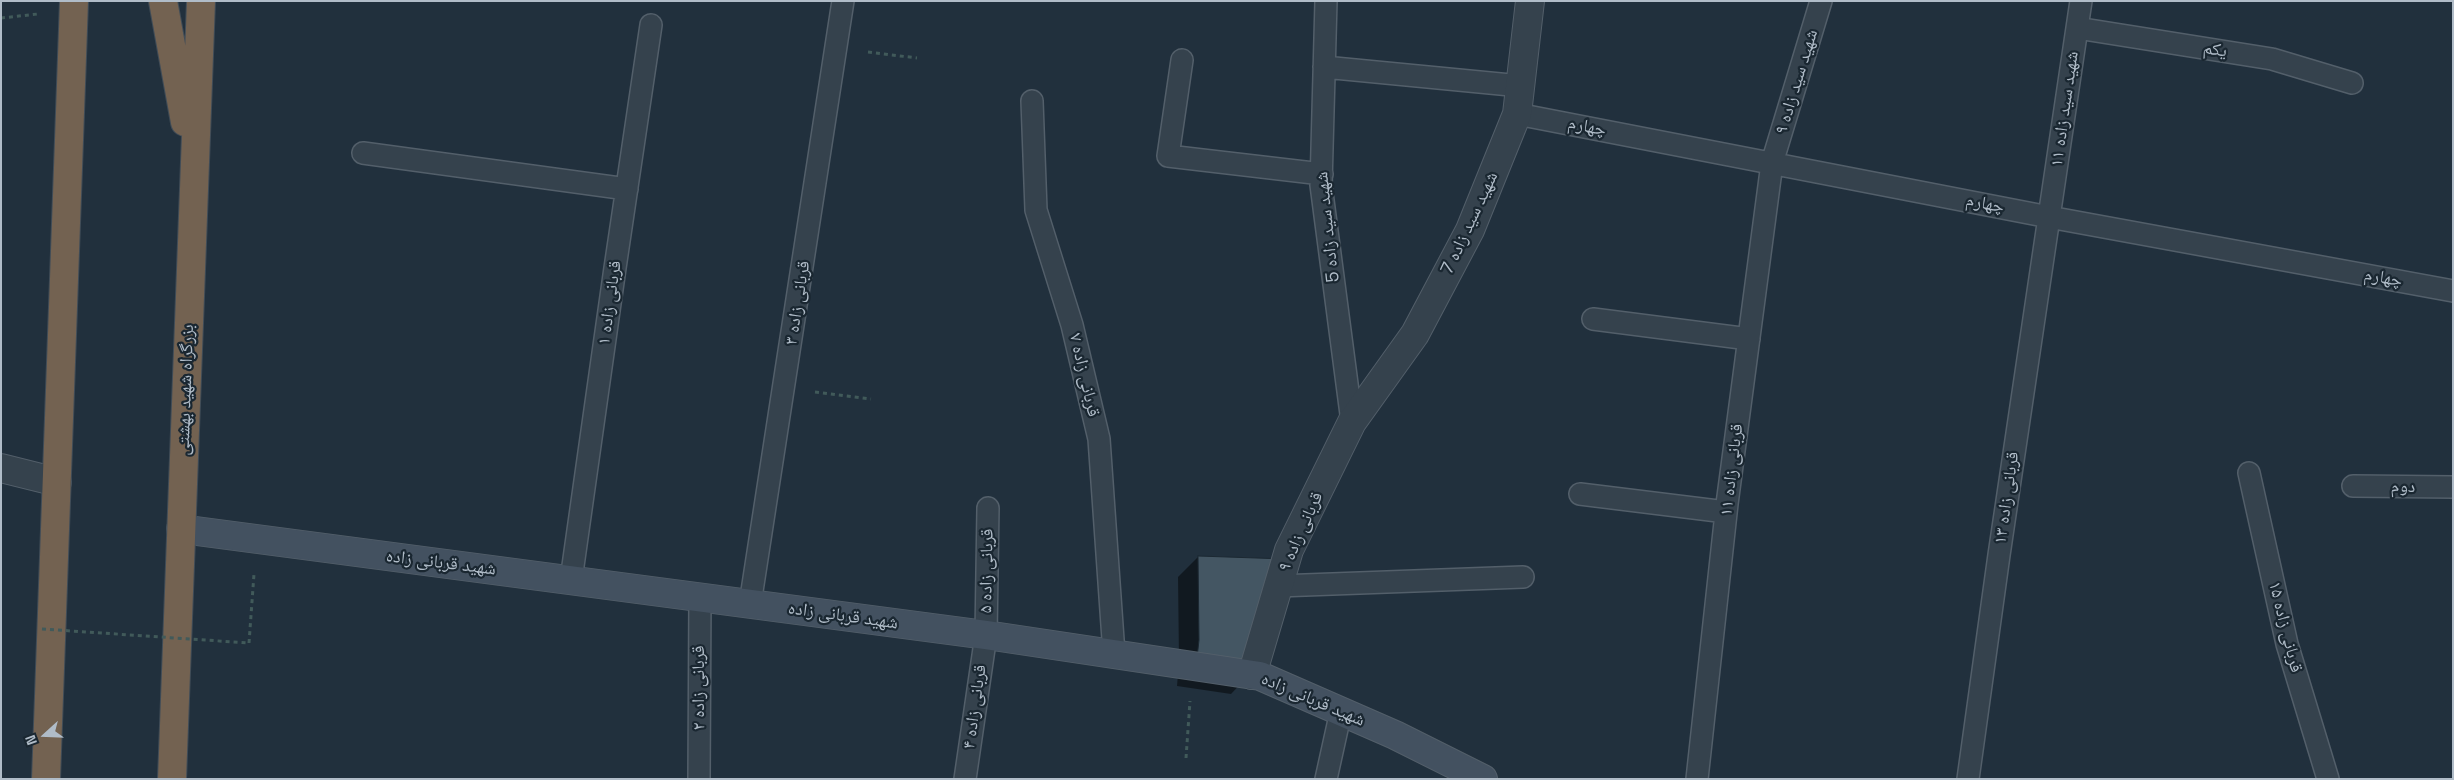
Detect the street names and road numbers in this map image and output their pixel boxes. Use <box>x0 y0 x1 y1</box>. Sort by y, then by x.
street label: شهید سید زاده ۹ <box>1771 27 1823 137</box>
street label: یکم <box>2201 37 2229 63</box>
street label: شهید سید زاده ۱۱ <box>2046 50 2084 168</box>
street label: چهارم <box>1566 113 1608 141</box>
street label: شهید سید زاده 7 <box>1437 168 1503 278</box>
street label: شهید سید زاده 5 <box>1311 171 1345 283</box>
street label: چهارم <box>1964 190 2006 218</box>
street label: قربانی زاده ۱ <box>593 259 627 347</box>
street label: قربانی زاده ۳ <box>781 259 815 347</box>
street label: چهارم <box>2362 264 2404 292</box>
street label: بزرگراه شهید بهشتی <box>173 324 199 456</box>
street label: قربانی زاده ۷ <box>1064 331 1104 419</box>
street label: قربانی زاده ۱۱ <box>1716 422 1748 518</box>
street label: قربانی زاده ۱۳ <box>1990 450 2024 546</box>
street label: دوم <box>2390 476 2416 498</box>
street label: قربانی زاده ۹ <box>1274 489 1328 575</box>
street label: قربانی زاده ۵ <box>975 528 999 614</box>
street label: شهید قربانی زاده <box>385 546 497 580</box>
street label: قربانی زاده ۱۵ <box>2263 579 2307 675</box>
street label: شهید قربانی زاده <box>787 598 899 634</box>
street label: قربانی زاده ۲ <box>688 645 710 731</box>
street label: قربانی زاده ۴ <box>958 663 992 751</box>
street label: شهید قربانی زاده <box>1258 668 1368 732</box>

